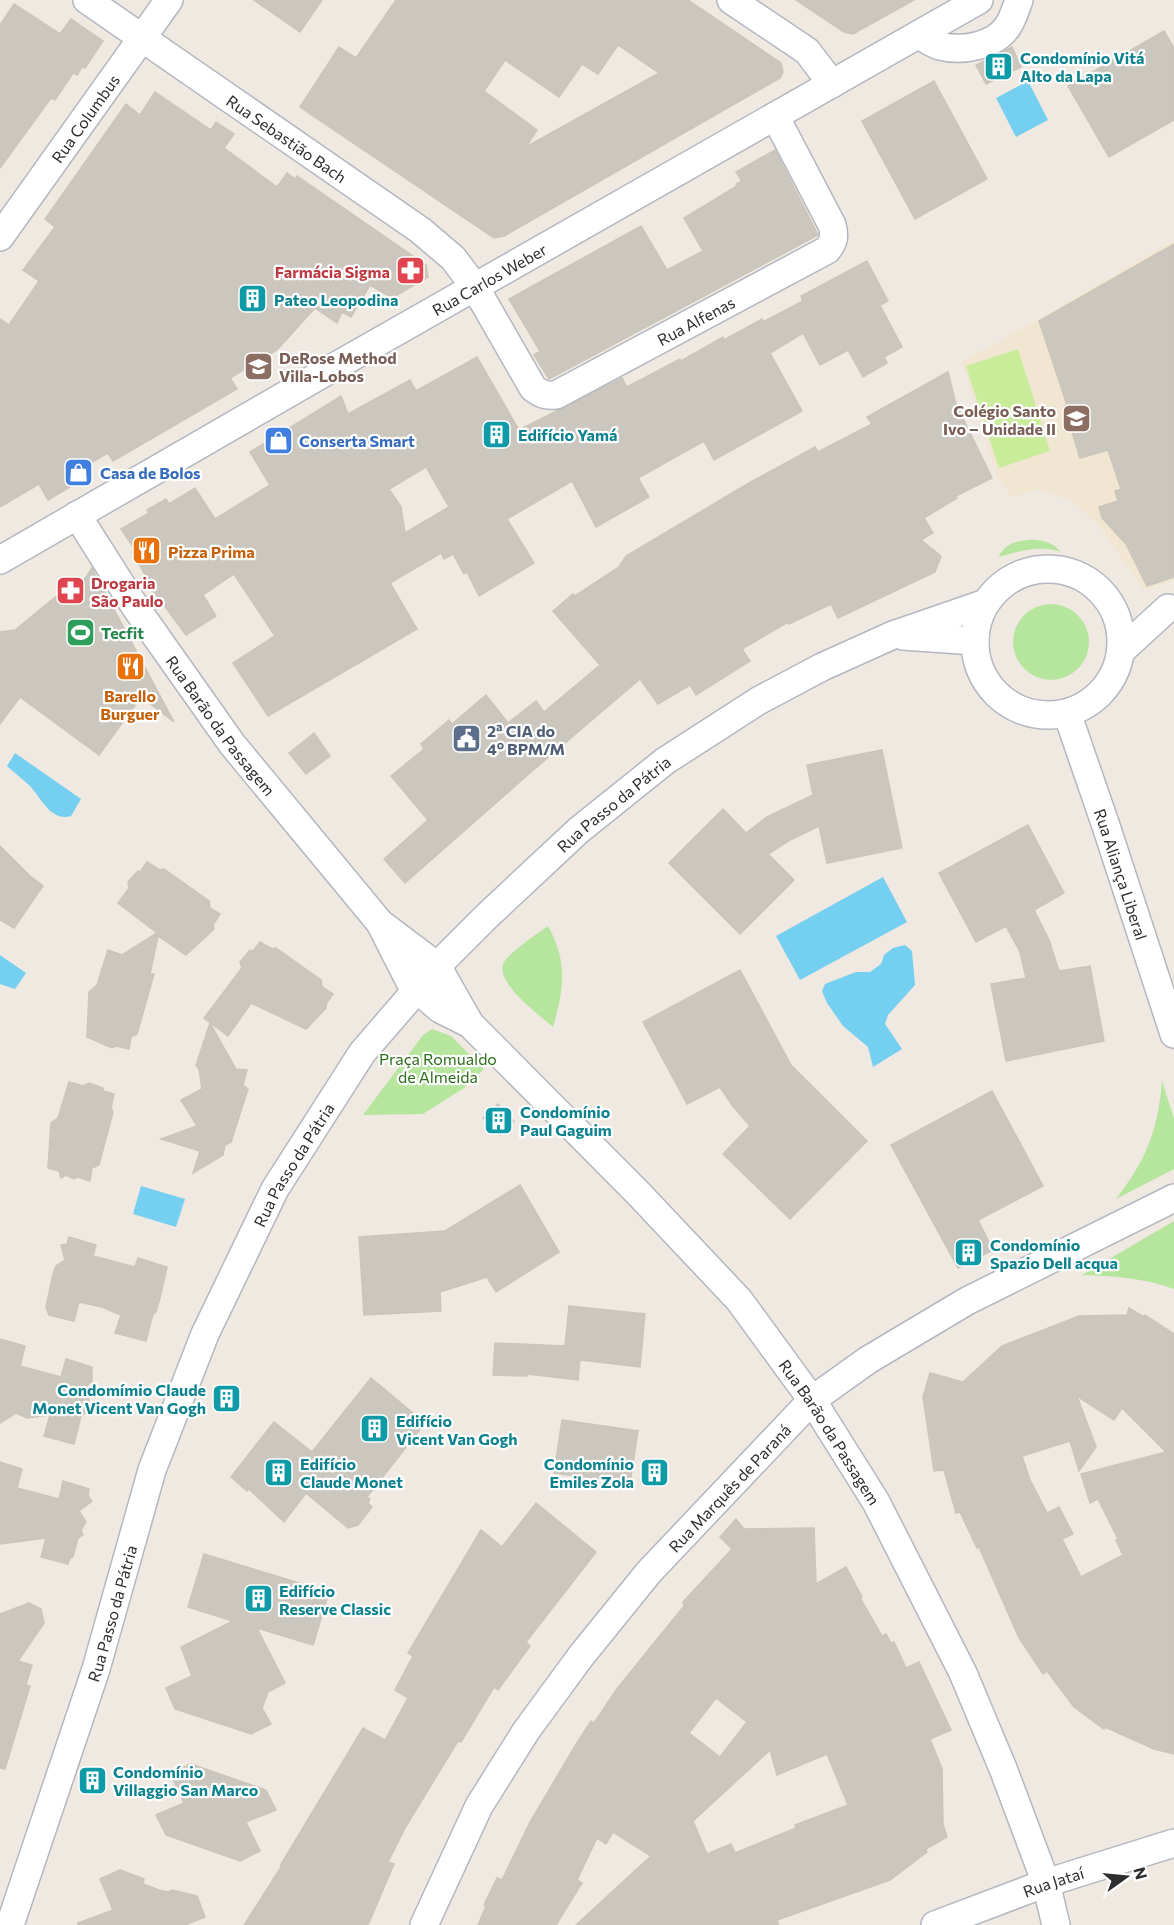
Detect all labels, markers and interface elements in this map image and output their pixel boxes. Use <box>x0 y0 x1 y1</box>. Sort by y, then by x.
place label: Condomínio Vitá Alto da Lapa <box>1020 48 1144 85</box>
building icon: Condomínio Vitá Alto da Lapa <box>983 50 1015 82</box>
street label: Rua Columbus <box>47 70 123 166</box>
street label: Rua Sebastião Bach <box>223 90 351 186</box>
street label: Rua Carlos Weber <box>428 239 550 319</box>
pharmacy icon: Farmácia Sigma <box>395 255 427 287</box>
place label: Farmácia Sigma <box>275 262 390 281</box>
building icon: Pateo Leopodina <box>237 283 269 315</box>
place label: Pateo Leopodina <box>274 290 398 309</box>
street label: Rua Alfenas <box>653 292 738 349</box>
place label: DeRose Method Villa-Lobos <box>279 348 397 385</box>
school or university icon: DeRose Method Villa-Lobos <box>242 350 274 382</box>
place label: Colégio Santo Ivo – Unidade II <box>943 401 1056 438</box>
school or university icon: Colégio Santo Ivo – Unidade II <box>1061 403 1093 435</box>
building icon: Edifício Yamá <box>481 418 513 450</box>
shop icon: Conserta Smart <box>262 424 294 456</box>
place label: Edifício Yamá <box>518 425 617 444</box>
place label: Conserta Smart <box>299 431 415 450</box>
shop icon: Casa de Bolos <box>63 456 95 488</box>
place label: Casa de Bolos <box>100 463 201 482</box>
restaurant icon: Pizza Prima <box>131 535 163 567</box>
place label: Pizza Prima <box>168 542 255 561</box>
place label: Drogaria São Paulo <box>91 573 164 610</box>
pharmacy icon: Drogaria São Paulo <box>54 575 86 607</box>
sports icon: Tecfit <box>64 616 96 648</box>
place label: Tecfit <box>101 623 144 642</box>
restaurant icon: Barello Burguer <box>114 651 146 683</box>
street label: Rua Barão da Passagem <box>163 651 280 799</box>
place label: Barello Burguer <box>100 686 160 723</box>
place label: 2ª CIA do 4º BPM/M <box>487 721 565 758</box>
public building icon: 2ª CIA do 4º BPM/M <box>450 723 482 755</box>
street label: Rua Passo da Pátria <box>553 751 674 856</box>
street label: Rua Aliança Liberal <box>1091 806 1152 942</box>
park label: Praça Romualdo de Almeida <box>379 1049 497 1086</box>
street label: Rua Passo da Pátria <box>249 1099 337 1229</box>
place label: Condomínio Paul Gaguim <box>520 1102 612 1139</box>
building icon: Condomínio Paul Gaguim <box>483 1104 515 1136</box>
place label: Condomínio Spazio Dell acqua <box>990 1235 1118 1272</box>
building icon: Condomínio Spazio Dell acqua <box>953 1237 985 1269</box>
street label: Rua Barão da Passagem <box>776 1355 885 1508</box>
place label: Condomímio Claude Monet Vicent Van Gogh <box>32 1380 206 1417</box>
building icon: Condomímio Claude Monet Vicent Van Gogh <box>211 1382 243 1414</box>
place label: Edifício Vicent Van Gogh <box>396 1411 518 1448</box>
building icon: Edifício Vicent Van Gogh <box>359 1413 391 1445</box>
street label: Rua Marquês de Paraná <box>664 1420 794 1555</box>
place label: Edifício Claude Monet <box>300 1454 403 1491</box>
place label: Condomínio Emiles Zola <box>544 1454 634 1491</box>
building icon: Edifício Claude Monet <box>263 1456 295 1488</box>
building icon: Condomínio Emiles Zola <box>639 1456 671 1488</box>
street label: Rua Passo da Pátria <box>83 1543 140 1684</box>
place label: Edifício Reserve Classic <box>279 1581 391 1618</box>
building icon: Edifício Reserve Classic <box>242 1583 274 1615</box>
place label: Condomínio Villaggio San Marco <box>113 1762 259 1799</box>
building icon: Condomínio Villaggio San Marco <box>76 1764 108 1796</box>
north arrow <box>1096 1847 1156 1907</box>
street label: Rua Jataí <box>1020 1862 1087 1900</box>
text: N <box>1130 1865 1152 1881</box>

